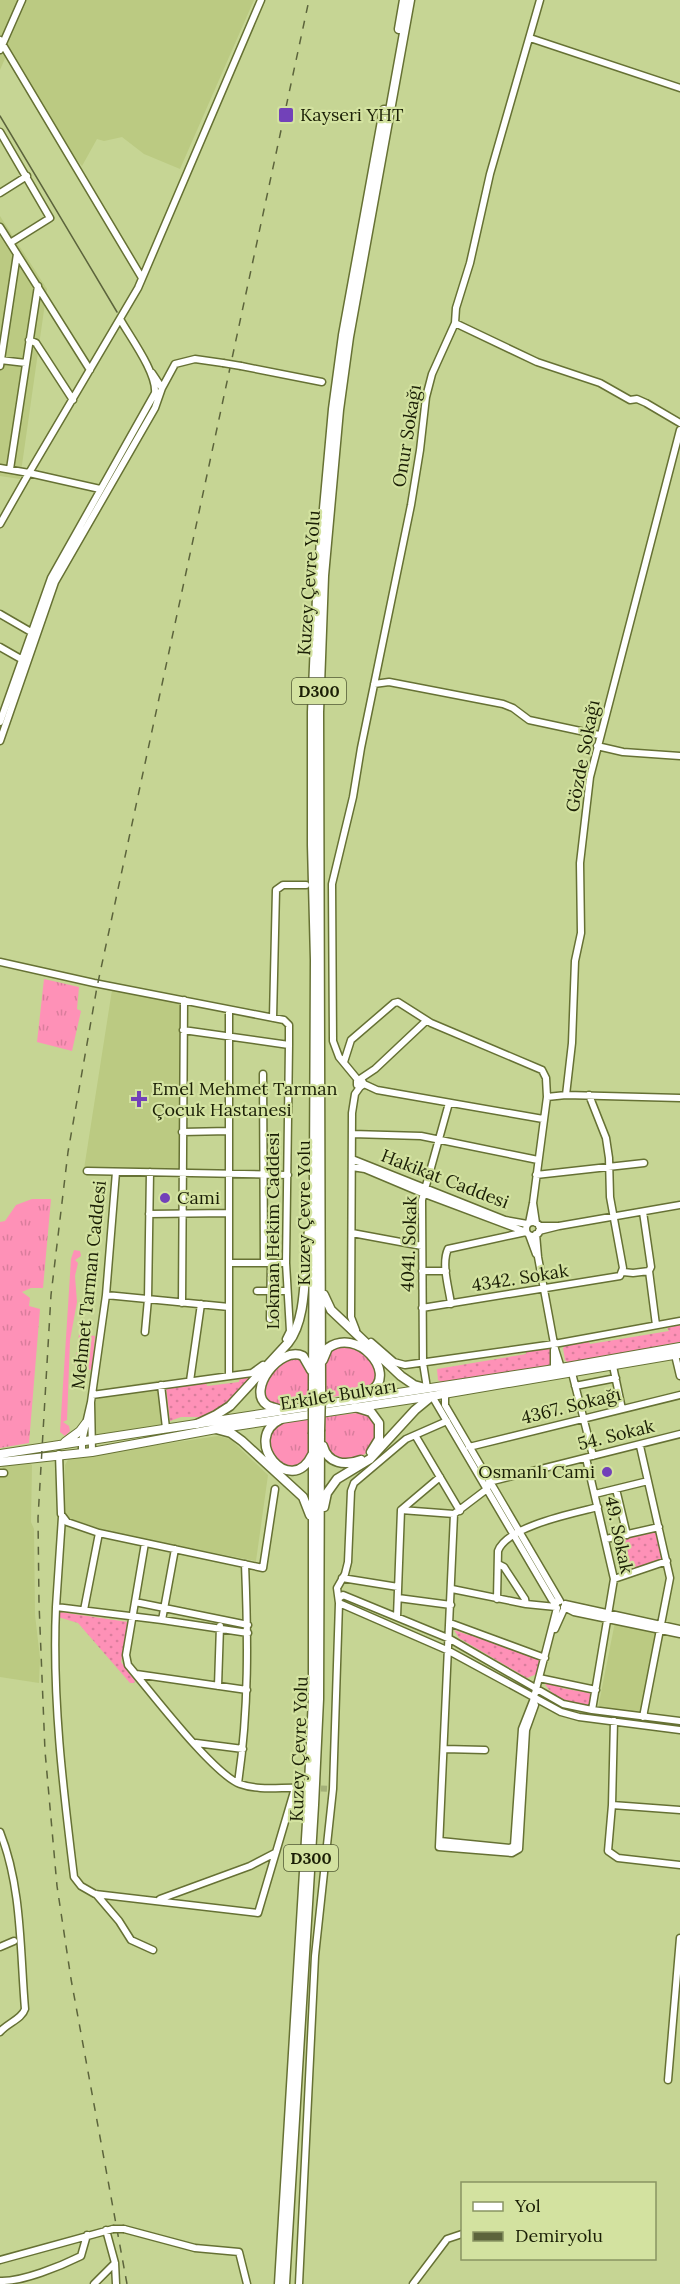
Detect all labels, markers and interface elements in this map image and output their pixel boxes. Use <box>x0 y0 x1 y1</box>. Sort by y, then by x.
place label: Kayseri YHT <box>300 103 404 126</box>
marker: Kayseri YHT <box>277 106 295 124</box>
street label: Onur Sokağı <box>387 383 426 489</box>
street label: Kuzey Çevre Yolu <box>292 509 325 656</box>
road number: D300 <box>292 678 346 704</box>
street label: Gözde Sokağı <box>560 698 605 814</box>
place label: Emel Mehmet Tarman Çocuk Hastanesi <box>152 1077 338 1121</box>
marker: Emel Mehmet Tarman Çocuk Hastanesi <box>130 1090 148 1108</box>
street label: Lokman Hekim Caddesi <box>261 1132 284 1330</box>
street label: Kuzey Çevre Yolu <box>292 1140 315 1286</box>
street label: Hakikat Caddesi <box>378 1144 512 1213</box>
street label: Mehmet Tarman Caddesi <box>66 1179 111 1391</box>
place label: Cami <box>177 1186 220 1209</box>
marker: Cami <box>158 1191 172 1205</box>
street label: 4041. Sokak <box>395 1195 422 1292</box>
street label: 4342. Sokak <box>470 1258 570 1297</box>
street label: Erkilet Bulvarı <box>278 1374 398 1415</box>
street label: 4367. Sokağı <box>519 1382 623 1429</box>
street label: 54. Sokak <box>575 1414 657 1455</box>
place label: Osmanlı Cami <box>478 1460 595 1483</box>
marker: Osmanlı Cami <box>600 1465 614 1479</box>
street label: 49. Sokak <box>600 1494 639 1576</box>
street label: Kuzey Çevre Yolu <box>284 1676 313 1822</box>
road number: D300 <box>284 1845 338 1871</box>
legend <box>461 2182 656 2260</box>
text: Yol <box>514 2194 541 2217</box>
text: Demiryolu <box>515 2224 603 2247</box>

